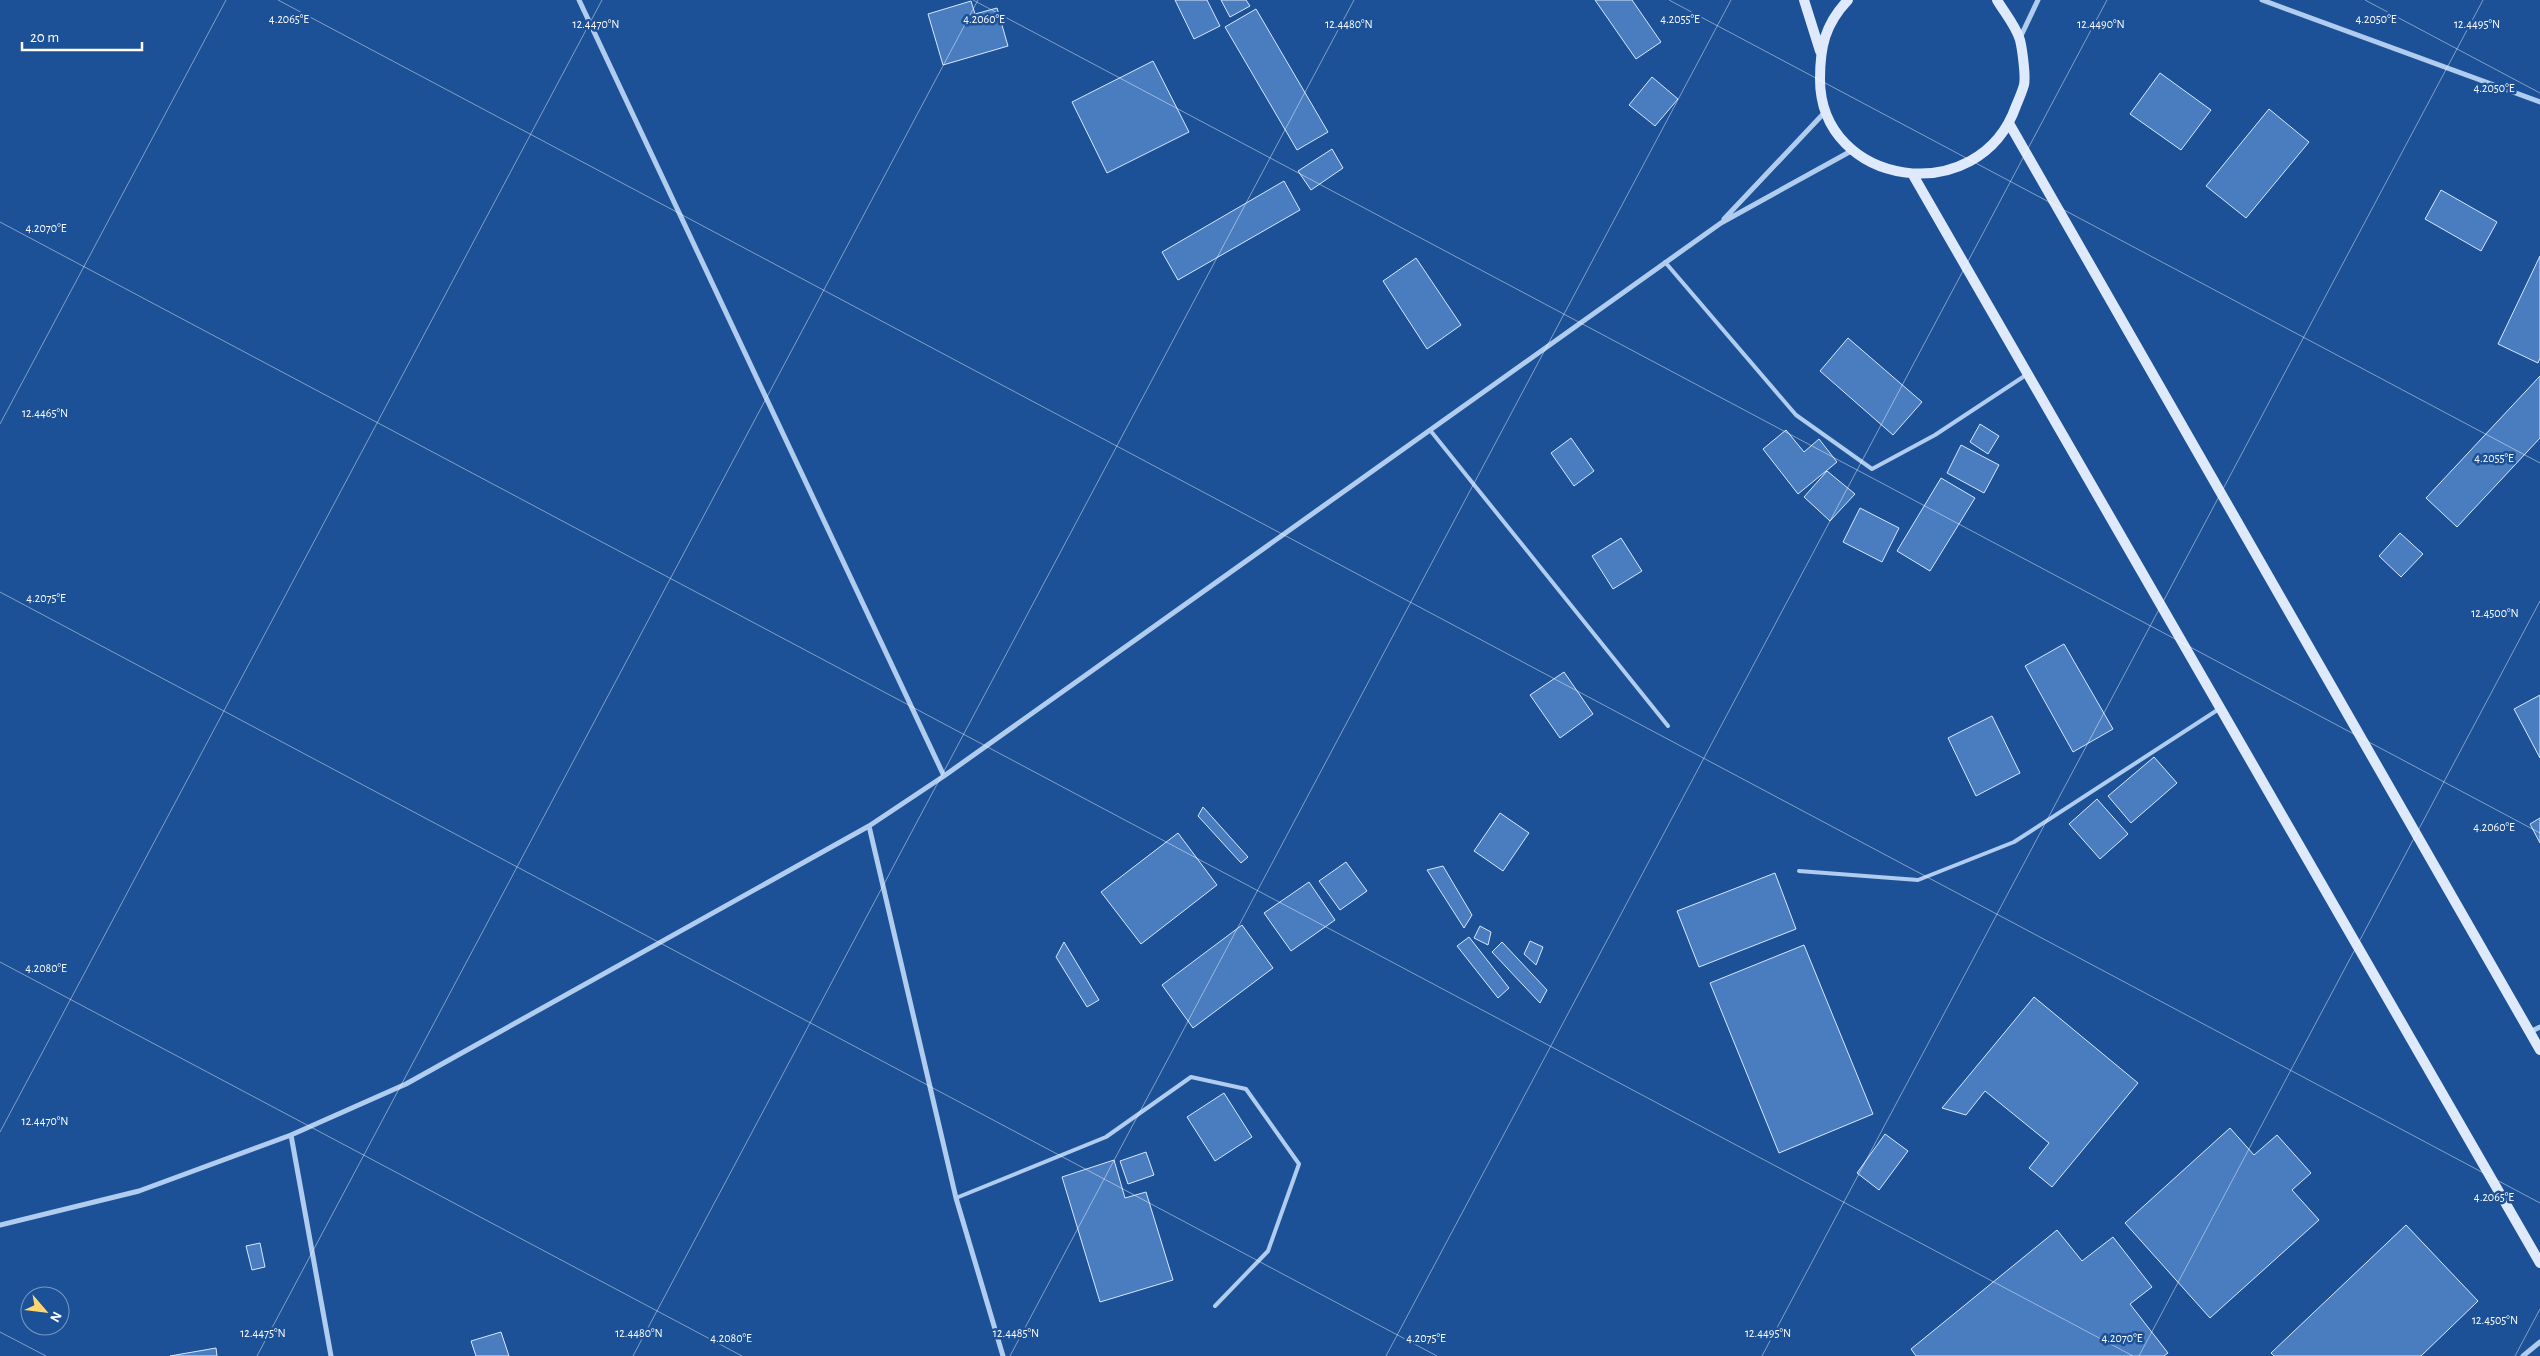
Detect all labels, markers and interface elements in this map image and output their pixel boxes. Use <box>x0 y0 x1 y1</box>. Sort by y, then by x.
text: 4.2065°E <box>269 13 309 25</box>
text: 4.2060°E <box>963 13 1005 25</box>
text: 4.2055°E <box>1660 13 1700 25</box>
text: 4.2050°E <box>2356 13 2397 25</box>
text: 12.4470°N <box>573 18 619 30</box>
text: 12.4480°N <box>1325 18 1373 30</box>
text: 12.4490°N <box>2077 18 2125 30</box>
text: 12.4495°N <box>2454 18 2500 30</box>
scale bar <box>22 20 142 52</box>
text: 20 m <box>30 30 59 45</box>
text: 4.2050°E <box>2474 82 2515 94</box>
text: 4.2070°E <box>26 222 67 234</box>
text: 12.4465°N <box>22 407 68 419</box>
text: 4.2055°E <box>2474 452 2514 464</box>
text: 4.2075°E <box>26 592 66 604</box>
text: 12.4500°N <box>2471 607 2519 619</box>
text: 4.2060°E <box>2473 821 2515 833</box>
text: 4.2080°E <box>25 962 67 974</box>
text: 12.4470°N <box>22 1115 68 1127</box>
text: 4.2065°E <box>2474 1191 2514 1203</box>
north arrow <box>20 1286 70 1336</box>
text: N <box>47 1309 64 1324</box>
text: 12.4505°N <box>2472 1314 2518 1326</box>
text: 12.4475°N <box>240 1327 286 1339</box>
text: 12.4480°N <box>615 1327 663 1339</box>
text: 12.4485°N <box>993 1327 1039 1339</box>
text: 12.4495°N <box>1745 1327 1791 1339</box>
text: 4.2080°E <box>710 1332 752 1344</box>
text: 4.2075°E <box>1406 1332 1446 1344</box>
text: 4.2070°E <box>2102 1332 2143 1344</box>

